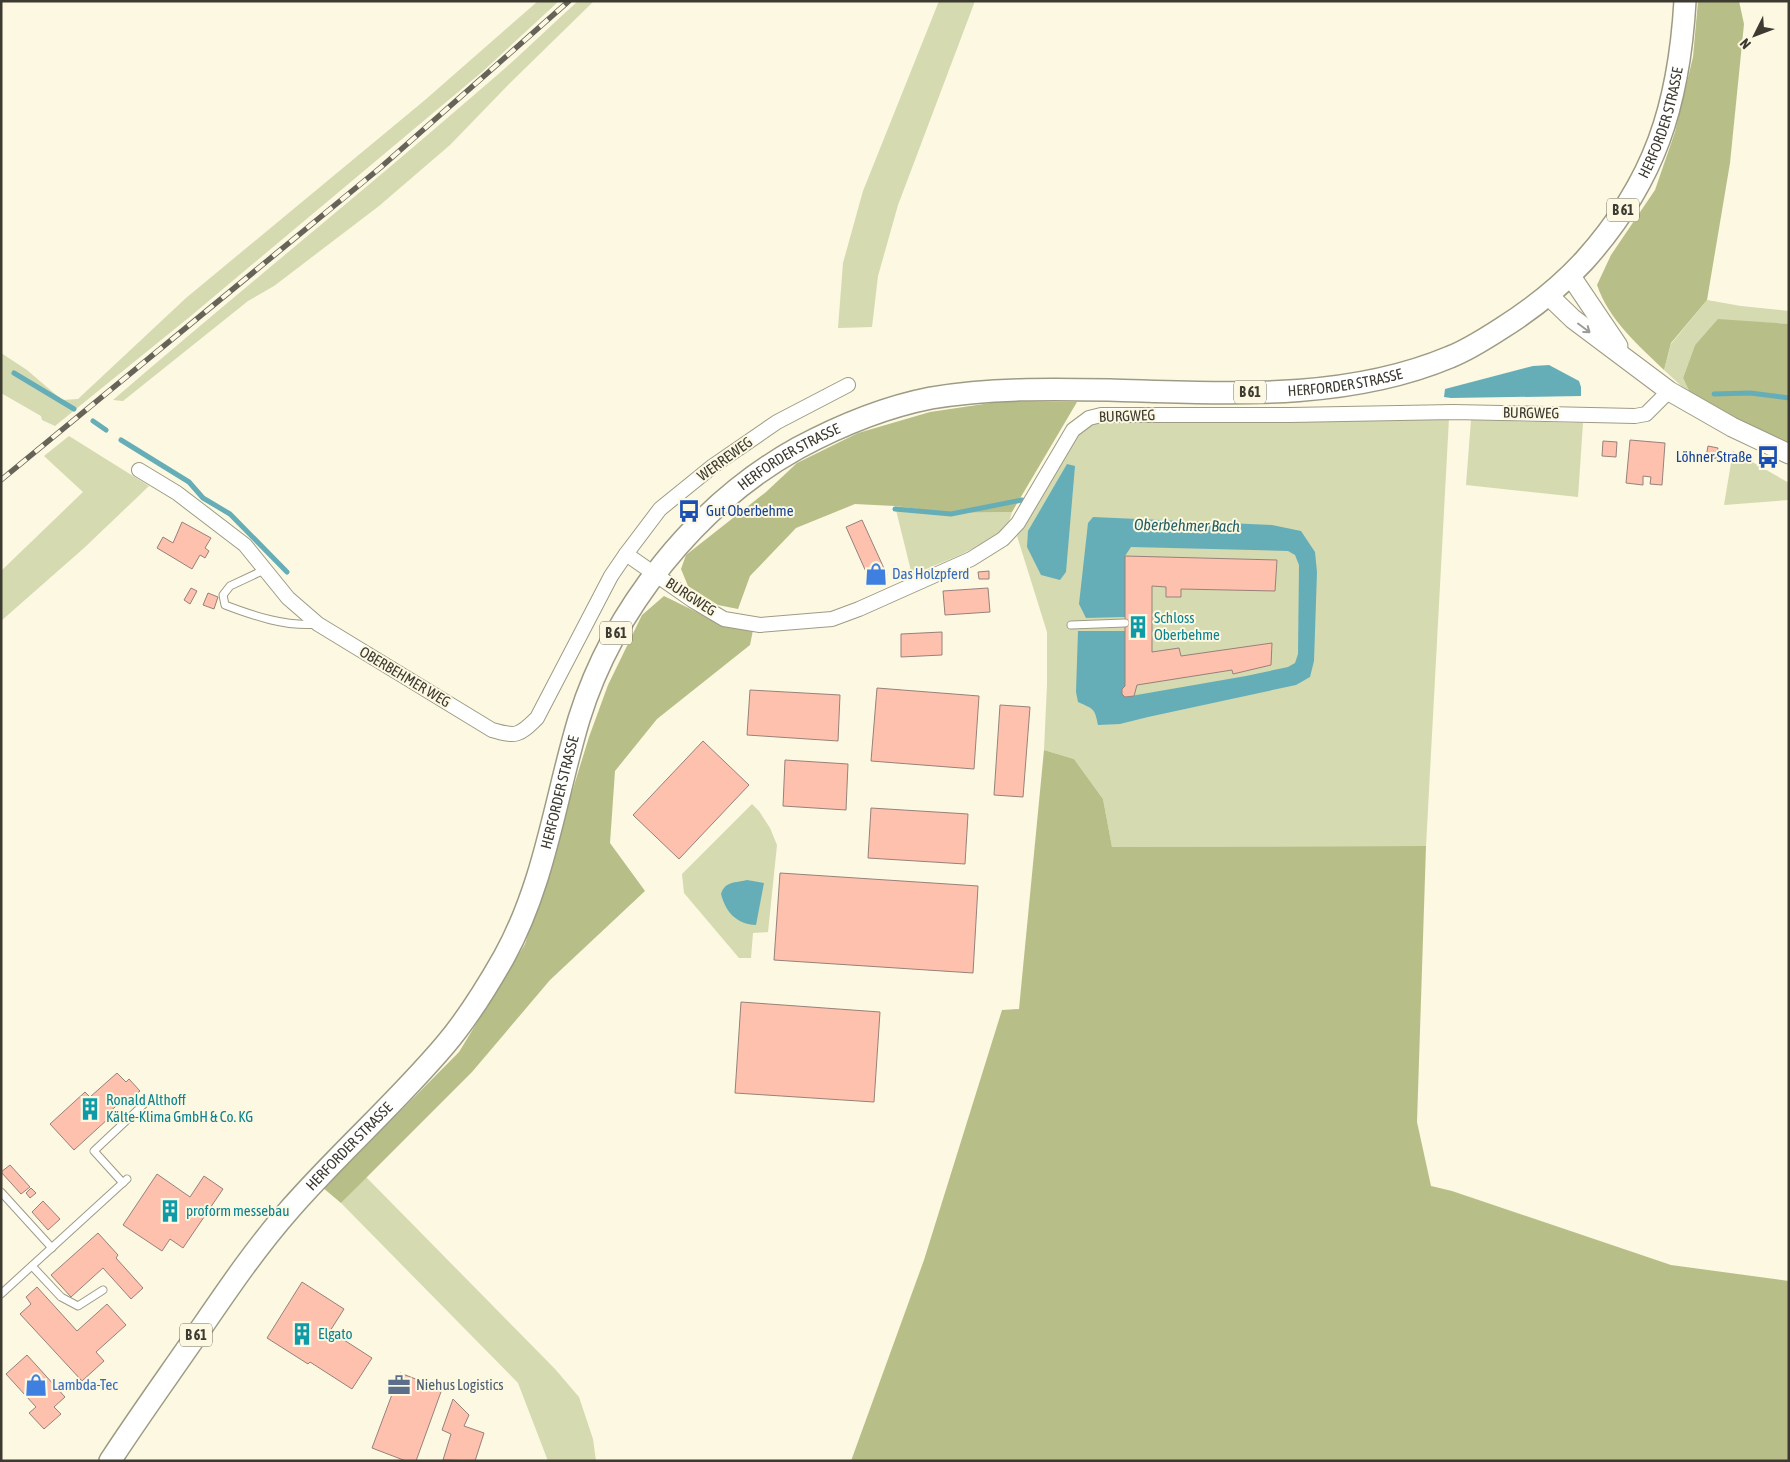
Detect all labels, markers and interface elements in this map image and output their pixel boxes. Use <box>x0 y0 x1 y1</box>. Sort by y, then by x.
north arrow <box>1730 10 1780 60</box>
text: N <box>1737 35 1754 52</box>
street label: HERFORDER STRASSE <box>1635 65 1686 181</box>
road number: B 61 <box>1607 198 1639 222</box>
one-way arrow <box>1577 322 1590 333</box>
street label: HERFORDER STRASSE <box>1287 365 1405 399</box>
road number: B 61 <box>1234 381 1266 404</box>
street label: BURGWEG <box>1503 404 1559 421</box>
street label: BURGWEG <box>1098 406 1156 425</box>
street label: HERFORDER STRASSE <box>734 419 843 493</box>
street label: WERREWEG <box>694 433 756 484</box>
bus stop icon: Löhner Straße <box>1755 444 1781 470</box>
place label: Löhner Straße <box>1676 448 1752 465</box>
bus stop icon: Gut Oberbehme <box>676 498 702 524</box>
place label: Gut Oberbehme <box>706 502 794 519</box>
water label: Oberbehmer Bach <box>1134 515 1240 535</box>
shop icon: Das Holzpferd <box>863 561 889 587</box>
place label: Das Holzpferd <box>892 565 969 582</box>
street label: BURGWEG <box>663 574 720 619</box>
place label: Schloss Oberbehme <box>1154 609 1220 643</box>
building icon: Schloss Oberbehme <box>1125 614 1151 640</box>
road number: B 61 <box>600 622 632 644</box>
street label: OBERBEHMER WEG <box>357 643 454 710</box>
street label: HERFORDER STRASSE <box>537 733 582 851</box>
place label: Ronald Althoff Kälte-Klima GmbH & Co. KG <box>106 1091 253 1125</box>
building icon: Ronald Althoff Kälte-Klima GmbH & Co. KG <box>77 1096 103 1122</box>
street label: HERFORDER STRASSE <box>302 1098 396 1194</box>
building icon: proform messebau <box>157 1198 183 1224</box>
place label: proform messebau <box>186 1202 289 1219</box>
building icon: Elgato <box>289 1321 315 1347</box>
road number: B 61 <box>180 1324 212 1346</box>
place label: Elgato <box>318 1325 353 1342</box>
shop icon: Lambda-Tec <box>23 1372 49 1398</box>
office icon: Niehus Logistics <box>386 1372 412 1398</box>
place label: Lambda-Tec <box>52 1376 118 1393</box>
place label: Niehus Logistics <box>416 1376 504 1393</box>

